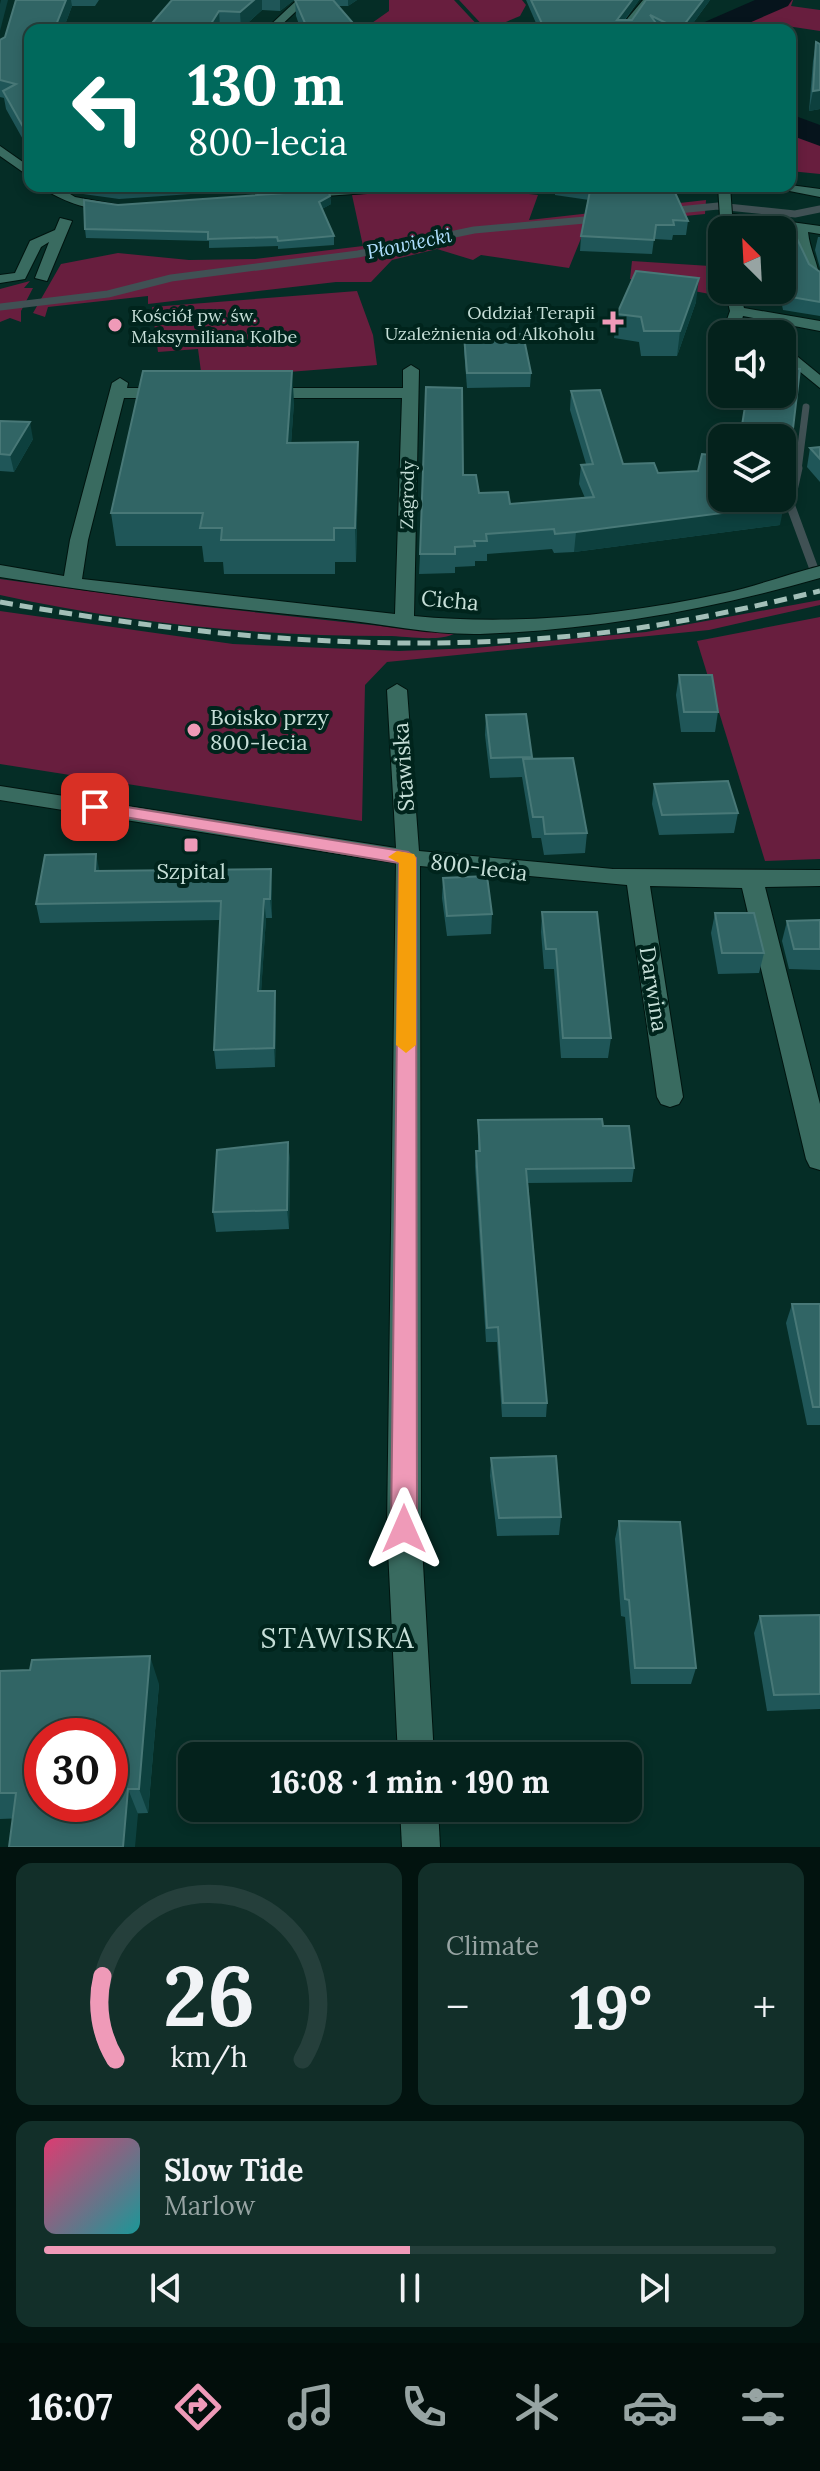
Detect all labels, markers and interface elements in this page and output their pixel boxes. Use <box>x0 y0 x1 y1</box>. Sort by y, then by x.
text: 130 m <box>188 49 344 120</box>
icon: left <box>56 56 160 160</box>
text: 800-lecia <box>188 119 348 165</box>
north arrow <box>708 216 796 304</box>
map controls <box>708 216 796 512</box>
water label: Płowiecki <box>364 222 454 264</box>
place label: Oddział Terapii Uzależnienia od Alkoholu <box>385 301 595 345</box>
place label: Kościół pw. św. Maksymiliana Kolbe <box>131 304 298 348</box>
marker: Oddział Terapii Uzależnienia od Alkoholu <box>602 311 624 333</box>
marker: Kościół pw. św. Maksymiliana Kolbe <box>106 316 124 334</box>
button: sound <box>708 320 796 408</box>
button: layers <box>708 424 796 512</box>
street label: Zagrody <box>395 460 419 529</box>
street label: Cicha <box>420 584 480 616</box>
place label: Boisko przy 800-lecia <box>210 703 329 756</box>
marker: Boisko przy 800-lecia <box>185 721 203 739</box>
street label: Stawiska <box>386 722 420 812</box>
pin <box>61 773 129 841</box>
icon: arrive <box>73 785 117 829</box>
marker: Szpital <box>182 836 200 854</box>
street label: 800-lecia <box>429 847 529 887</box>
place label: Szpital <box>156 857 226 885</box>
street label: Darwina <box>633 944 675 1034</box>
position arrow <box>362 1487 446 1571</box>
district label: STAWISKA <box>260 1620 416 1656</box>
speed limit sign: 30 <box>24 1718 128 1822</box>
text: 16:08 · 1 min · 190 m <box>271 1763 549 1801</box>
text: Climate <box>446 1929 539 1962</box>
text: 26 <box>163 1942 255 2049</box>
text: 19° <box>570 1969 652 2045</box>
text: − <box>446 1979 469 2035</box>
text: + <box>753 1979 776 2035</box>
text: km/h <box>170 2038 248 2075</box>
text: Slow Tide <box>164 2151 303 2189</box>
text: Marlow <box>164 2189 255 2222</box>
icon: previous <box>144 2266 188 2310</box>
icon: pause <box>388 2266 432 2310</box>
icon: next <box>632 2266 676 2310</box>
icon: directions <box>170 2379 226 2435</box>
icon: music <box>283 2379 339 2435</box>
icon: phone <box>396 2379 452 2435</box>
icon: climate <box>509 2379 565 2435</box>
icon: car <box>622 2379 678 2435</box>
icon: filters <box>735 2379 791 2435</box>
text: 16:07 <box>29 2384 113 2430</box>

